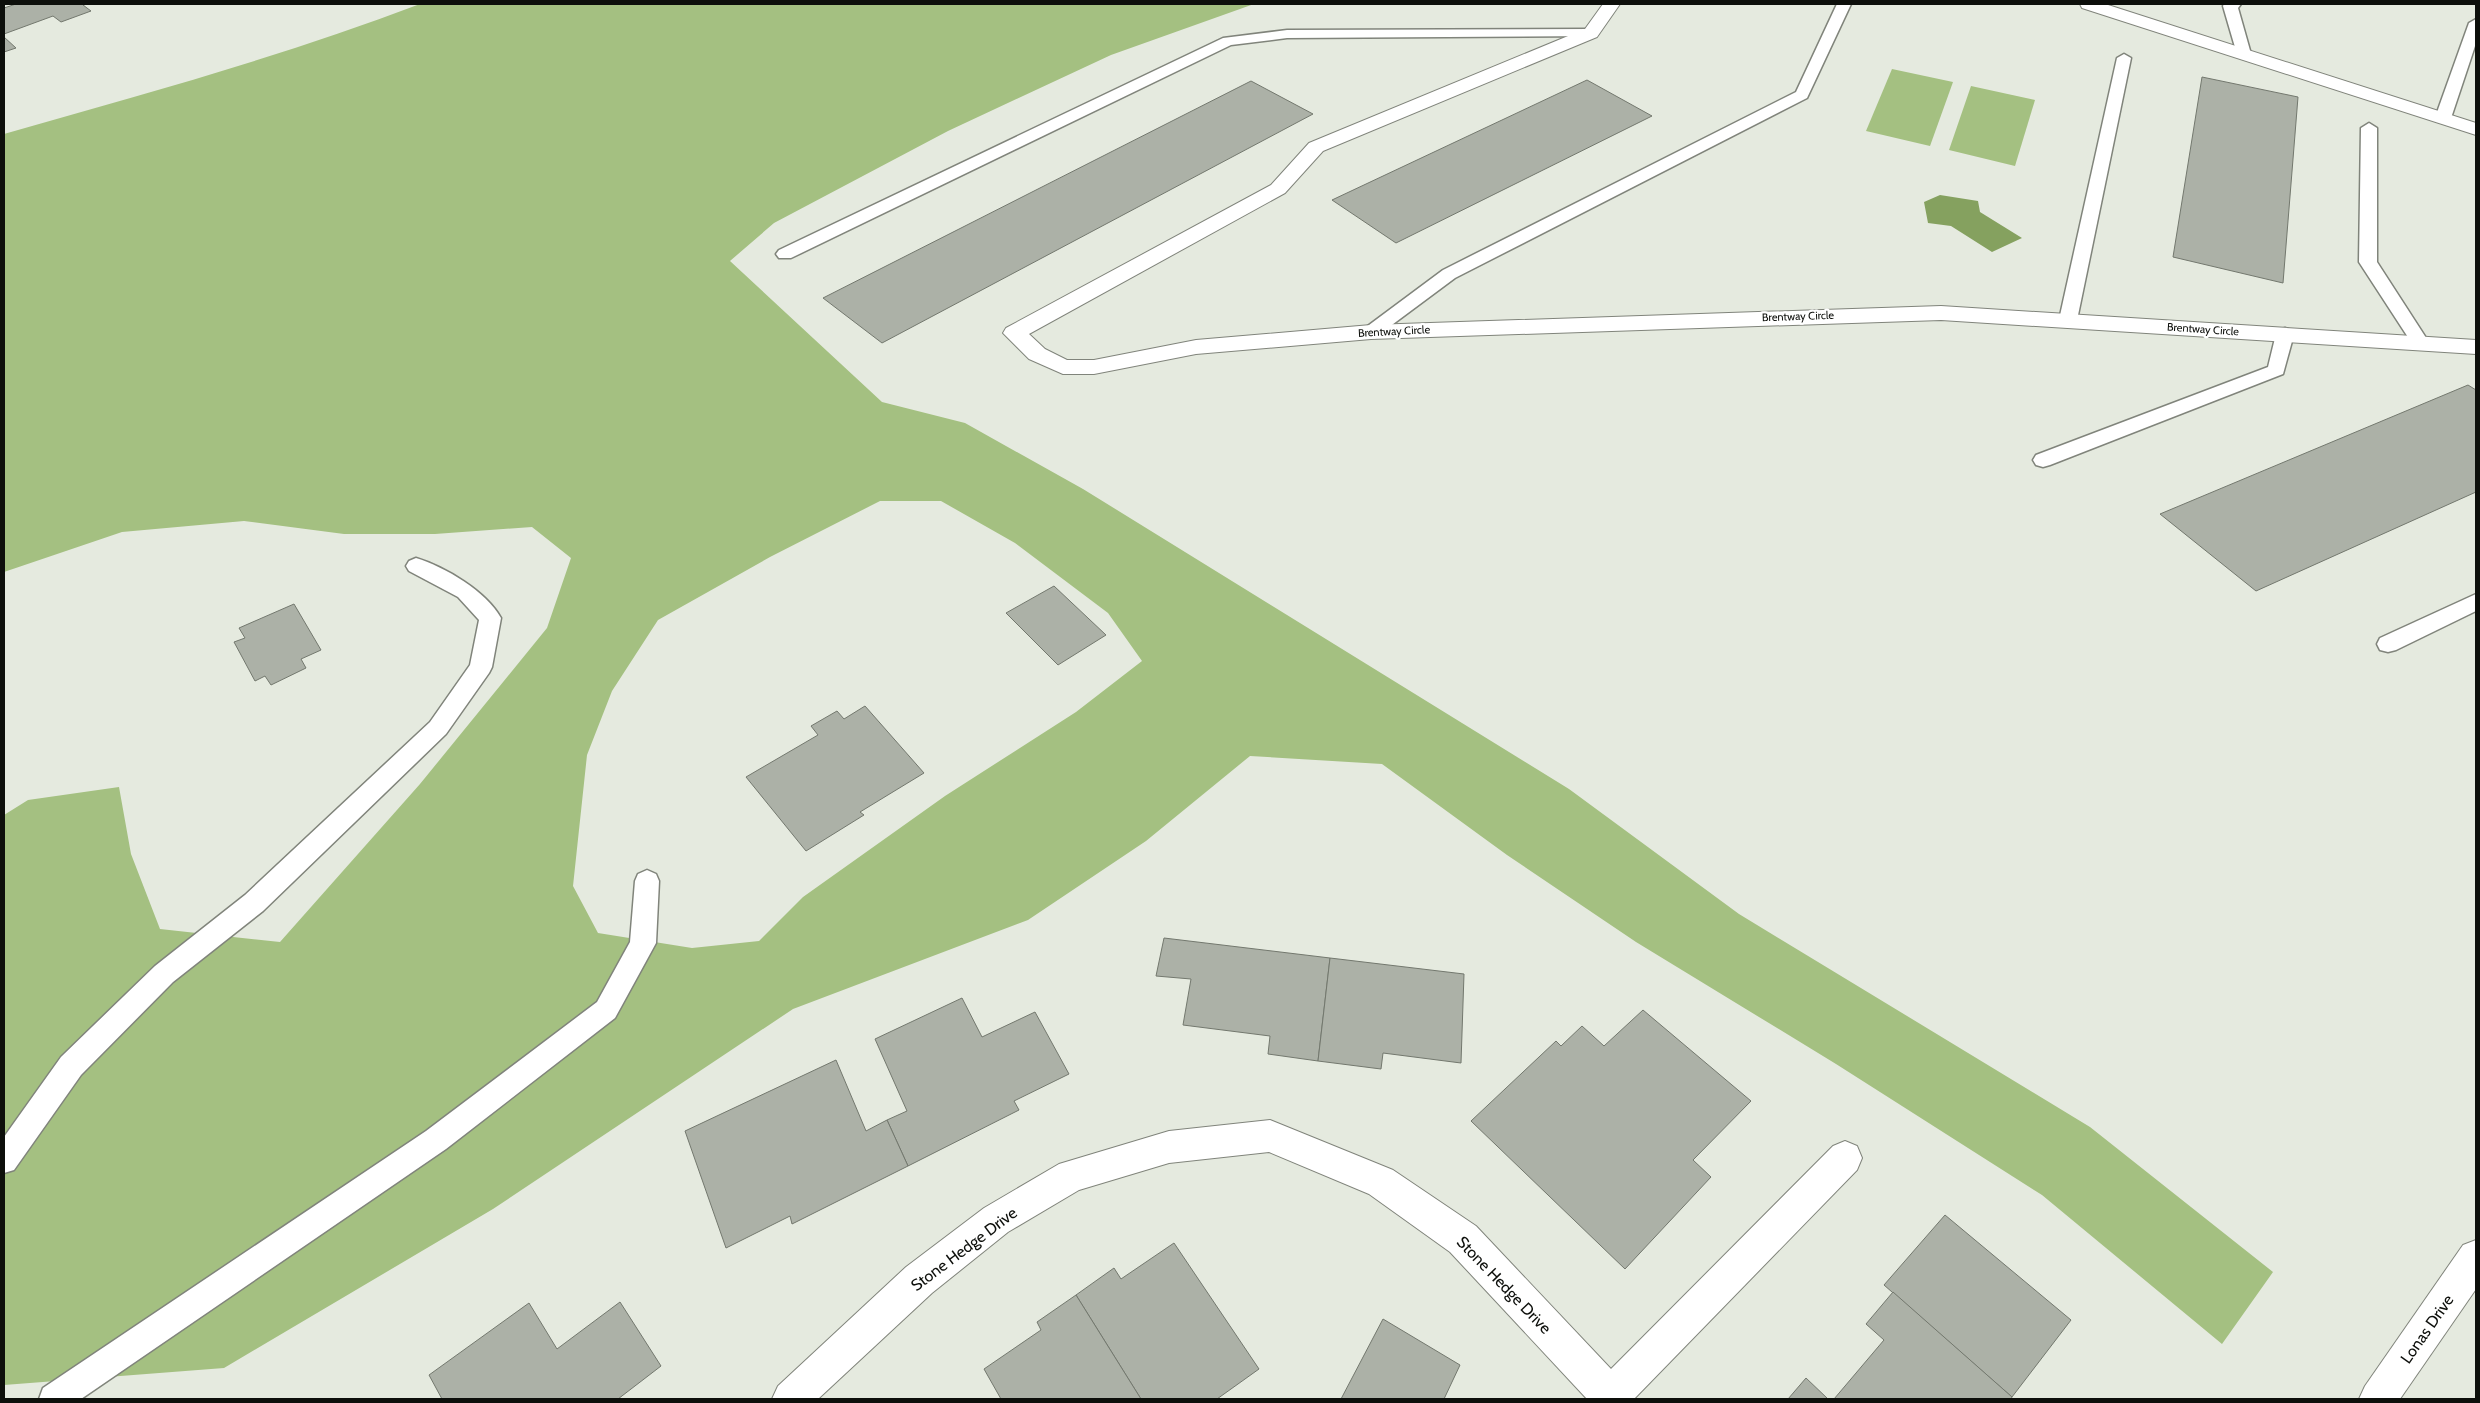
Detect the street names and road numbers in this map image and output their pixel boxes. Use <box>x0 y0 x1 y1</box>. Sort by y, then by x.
street label: Brentway Circle <box>1762 308 1835 324</box>
street label: Brentway Circle <box>2166 319 2240 339</box>
street label: Brentway Circle <box>1358 322 1431 340</box>
street label: Stone Hedge Drive <box>907 1203 1021 1295</box>
street label: Stone Hedge Drive <box>1453 1232 1555 1338</box>
street label: Lonas Drive <box>2396 1291 2458 1367</box>

